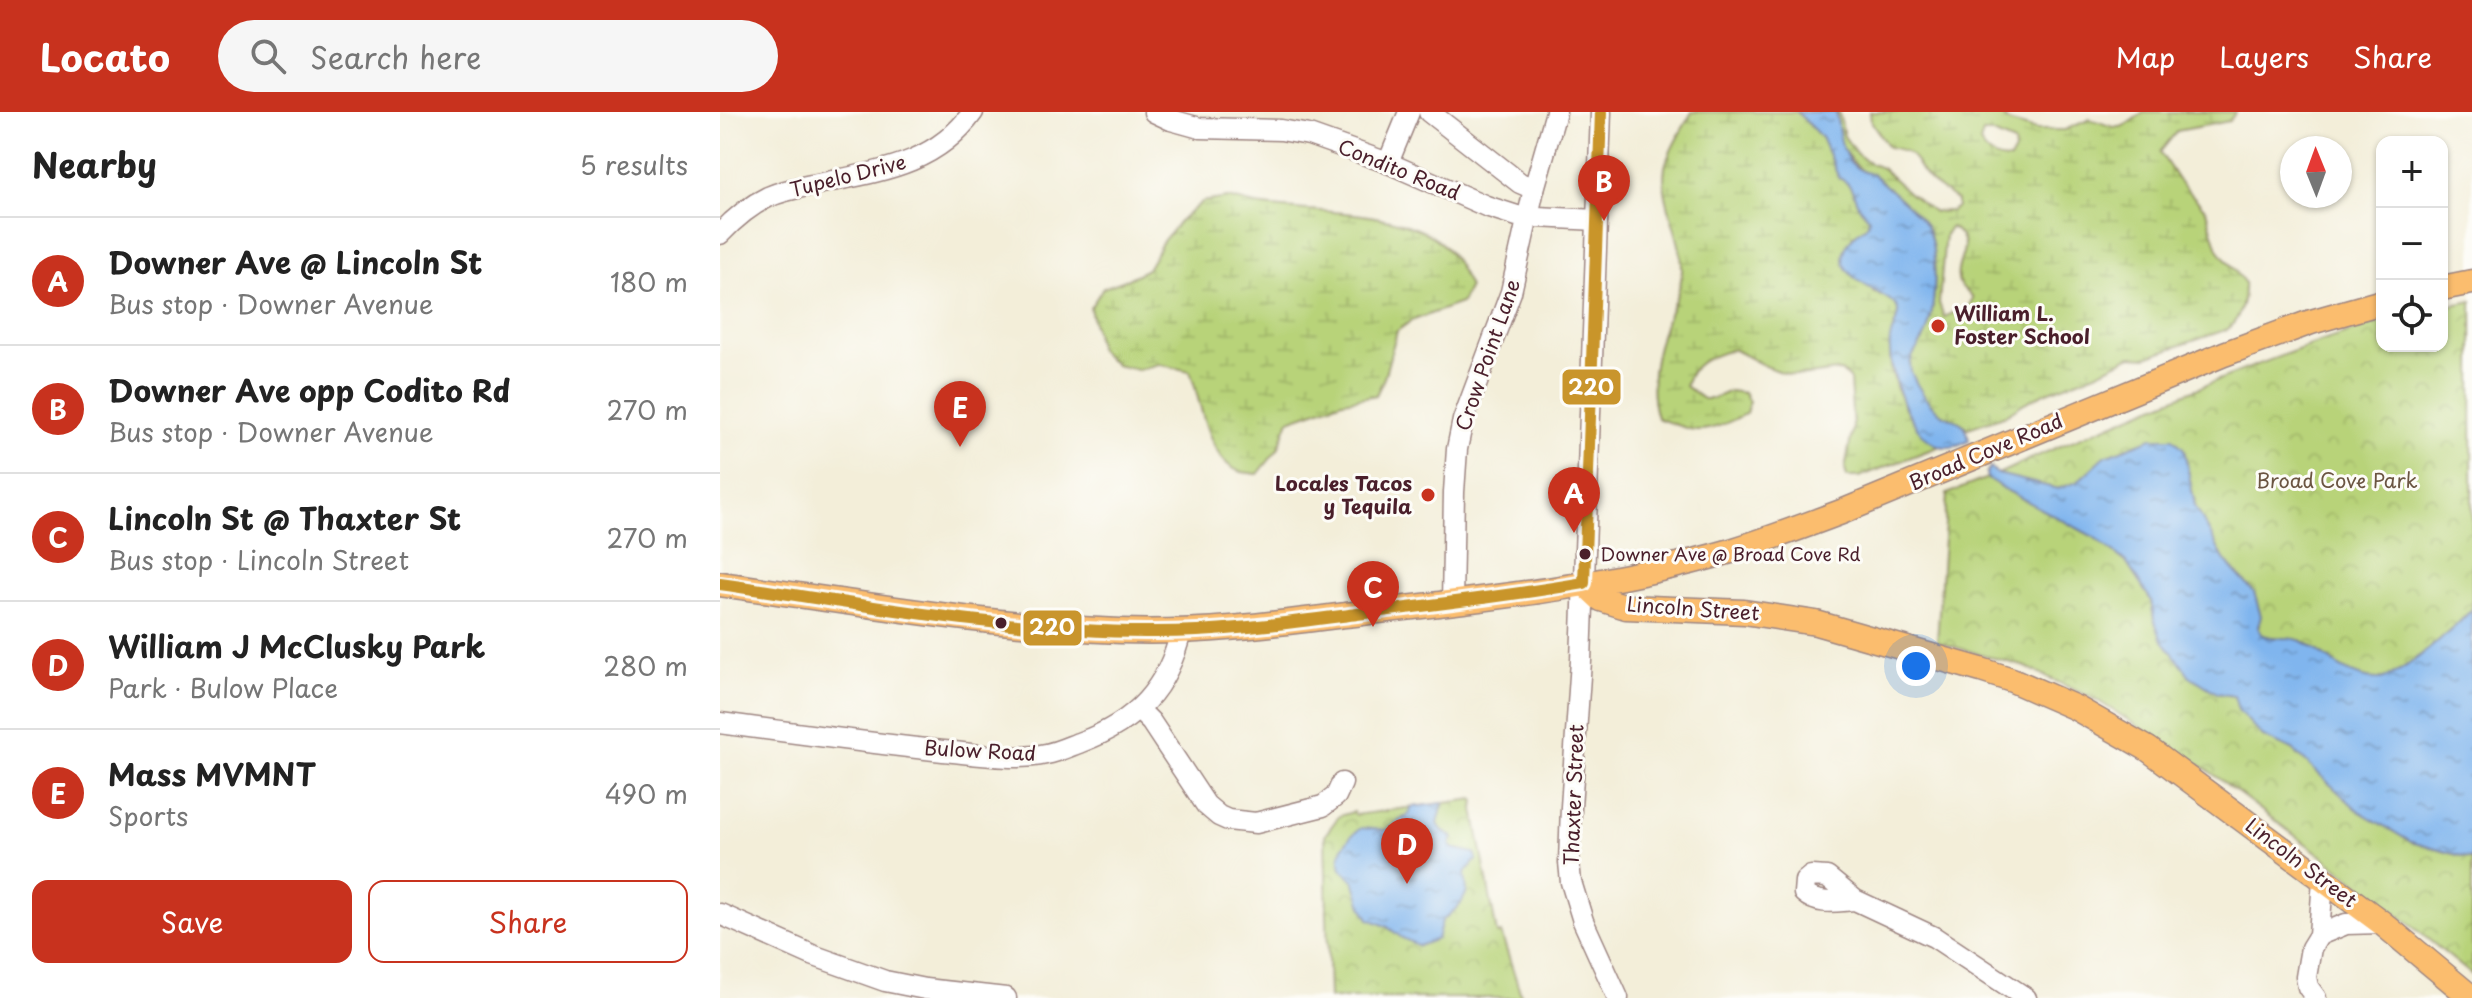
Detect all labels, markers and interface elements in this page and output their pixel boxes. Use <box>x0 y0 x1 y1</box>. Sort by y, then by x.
search box <box>218 20 778 92</box>
text: Locato <box>40 28 170 85</box>
icon: search <box>246 34 290 78</box>
text: Search here <box>310 34 482 79</box>
text: Map <box>2115 35 2175 78</box>
text: Layers <box>2219 35 2309 78</box>
text: Share <box>2353 35 2432 78</box>
street label: Condito Road <box>1334 131 1465 207</box>
north arrow <box>2280 136 2352 208</box>
map controls <box>2376 136 2448 352</box>
button: + <box>2376 136 2448 208</box>
text: Nearby <box>32 138 157 190</box>
text: 5 results <box>580 145 688 184</box>
street label: Tupelo Drive <box>787 146 909 204</box>
pin: B <box>1578 155 1630 221</box>
button: − <box>2376 208 2448 280</box>
text: Downer Ave @ Lincoln St <box>108 239 482 284</box>
text: A <box>48 262 68 301</box>
text: 180 m <box>610 262 688 301</box>
street label: Crow Point Lane <box>1447 275 1527 435</box>
button: locate <box>2376 280 2448 352</box>
text: Bus stop · Downer Avenue <box>108 284 434 323</box>
place label: William L. Foster School <box>1954 298 2090 351</box>
marker: William L. Foster School <box>1929 317 1947 335</box>
text: Downer Ave opp Codito Rd <box>108 367 510 412</box>
line badge: 220 <box>1561 368 1622 406</box>
text: 220 <box>1568 369 1614 402</box>
pin: E <box>934 381 986 447</box>
text: B <box>49 390 67 429</box>
text: 270 m <box>607 390 688 429</box>
street label: Broad Cove Road <box>1904 405 2067 497</box>
text: Bus stop · Downer Avenue <box>108 412 434 451</box>
park label: Broad Cove Park <box>2256 465 2418 495</box>
pin: A <box>1548 467 1600 533</box>
place label: Locales Tacos y Tequila <box>1275 468 1412 521</box>
marker: Locales Tacos y Tequila <box>1419 486 1437 504</box>
text: Lincoln St @ Thaxter St <box>108 495 461 540</box>
text: C <box>48 518 68 557</box>
text: 270 m <box>607 518 688 557</box>
text: Bus stop · Lincoln Street <box>108 540 409 579</box>
place label: Downer Ave @ Broad Cove Rd <box>1600 540 1861 567</box>
marker: Downer Ave @ Broad Cove Rd <box>1577 546 1593 562</box>
pin: C <box>1347 561 1399 627</box>
street label: Lincoln Street <box>1626 588 1760 628</box>
line badge: 220 <box>1022 609 1083 647</box>
text: 220 <box>1029 609 1075 642</box>
unlabelled marker <box>993 615 1009 631</box>
text: William J McClusky Park <box>108 623 485 668</box>
text: D <box>48 646 68 685</box>
text: 280 m <box>603 646 688 685</box>
your location <box>1896 646 1936 686</box>
text: Park · Bulow Place <box>108 668 338 707</box>
street label: Thaxter Street <box>1556 724 1590 866</box>
street label: Bulow Road <box>923 732 1037 768</box>
text: Mass MVMNT <box>108 751 316 796</box>
text: E <box>50 774 66 813</box>
text: 490 m <box>605 774 688 813</box>
text: Sports <box>108 796 188 835</box>
street label: Lincoln Street <box>2239 810 2364 914</box>
pin: D <box>1381 818 1433 884</box>
button: Save <box>32 880 352 963</box>
button: Share <box>368 880 688 963</box>

